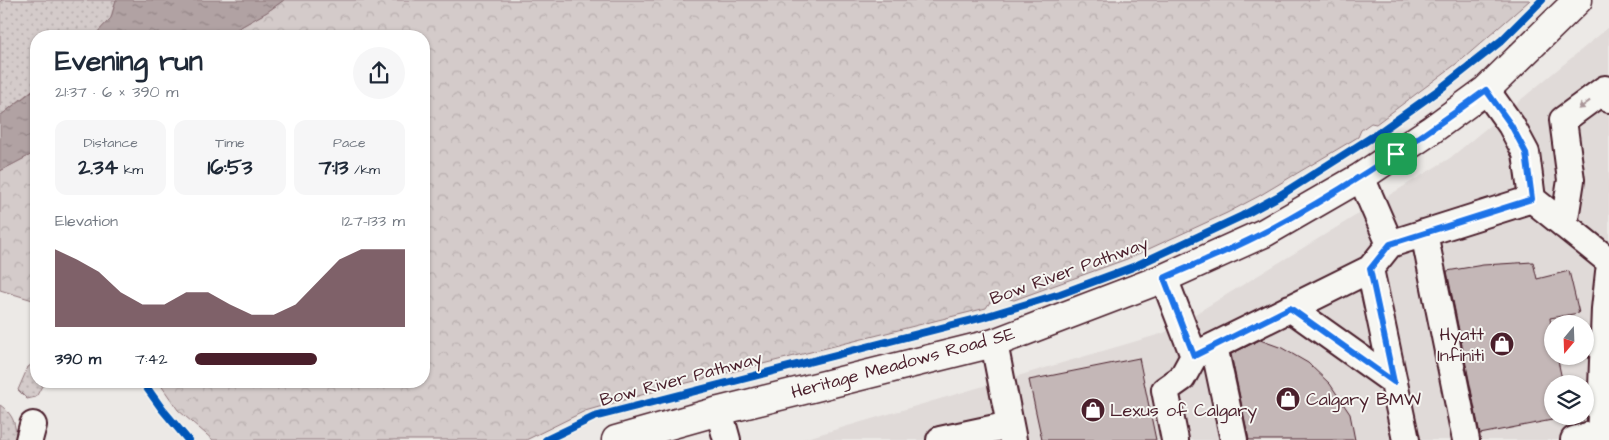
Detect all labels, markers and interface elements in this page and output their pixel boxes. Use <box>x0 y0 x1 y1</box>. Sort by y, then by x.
text: Evening run <box>55 42 203 81</box>
button: share <box>353 47 405 99</box>
text: 21:37 · 6 × 390 m <box>55 81 179 103</box>
one-way arrow <box>1577 100 1591 110</box>
text: Distance <box>83 133 138 153</box>
text: Time <box>215 133 245 153</box>
text: Pace <box>333 133 366 153</box>
pin <box>1375 133 1417 175</box>
icon: arrive <box>1382 140 1410 168</box>
text: 2.34 <box>78 153 118 182</box>
text: 16:53 <box>208 153 252 182</box>
text: 7:13 <box>319 153 348 182</box>
text: km <box>118 160 143 180</box>
text: /km <box>348 160 380 180</box>
text: Elevation <box>55 210 118 232</box>
text: 127–133 m <box>342 210 405 232</box>
street label: Bow River Pathway <box>986 231 1152 312</box>
north arrow <box>1544 315 1594 365</box>
map controls <box>1544 315 1594 425</box>
street label: Heritage Meadows Road SE <box>788 321 1018 406</box>
place label: Hyatt Infiniti <box>1437 322 1485 368</box>
shop icon: Hyatt Infiniti <box>1489 331 1515 357</box>
street label: Bow River Pathway <box>597 345 765 414</box>
text: 390 m <box>55 348 101 370</box>
text: 7:42 <box>135 348 168 370</box>
button: layers <box>1544 375 1594 425</box>
shop icon: Calgary BMW <box>1275 386 1301 412</box>
place label: Calgary BMW <box>1306 387 1421 413</box>
shop icon: Lexus of Calgary <box>1080 397 1106 423</box>
place label: Lexus of Calgary <box>1110 398 1257 424</box>

